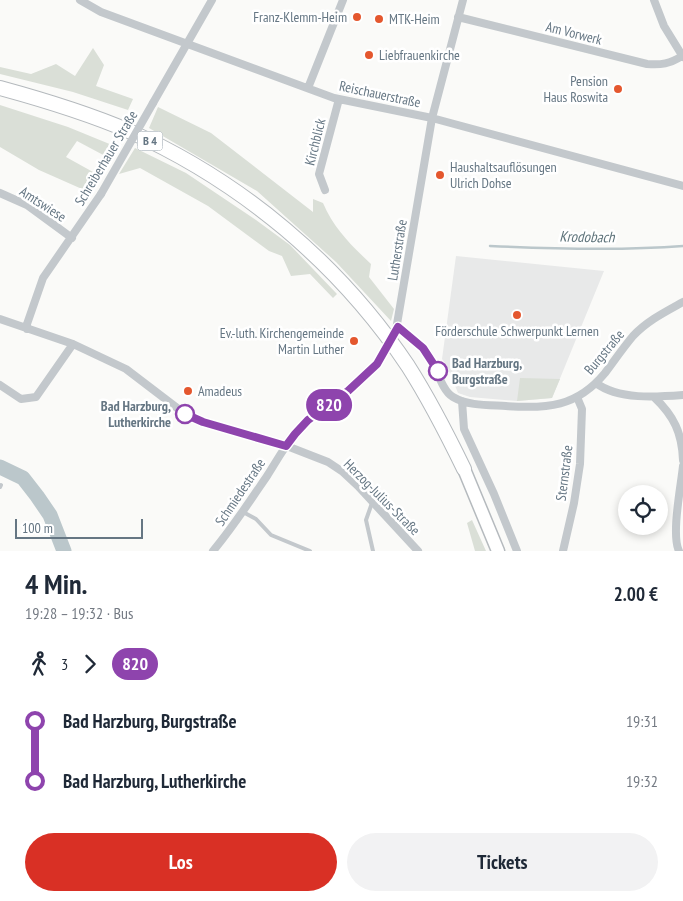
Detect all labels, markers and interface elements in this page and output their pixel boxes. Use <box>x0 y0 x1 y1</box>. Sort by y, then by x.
place label: Franz-Klemm-Heim <box>253 8 347 26</box>
place label: MTK-Heim <box>389 10 440 28</box>
marker: Franz-Klemm-Heim <box>351 11 363 23</box>
marker: MTK-Heim <box>373 13 385 25</box>
street label: Am Vorwerk <box>544 17 604 49</box>
place label: Liebfrauenkirche <box>379 46 460 64</box>
marker: Liebfrauenkirche <box>363 49 375 61</box>
place label: Pension Haus Roswita <box>543 72 608 106</box>
street label: Reischauerstraße <box>338 77 423 111</box>
marker: Pension Haus Roswita <box>612 83 624 95</box>
street label: Schreiberhauer Straße <box>71 107 142 209</box>
street label: Kirchblick <box>300 116 330 167</box>
road number: B 4 <box>138 132 162 150</box>
place label: Haushaltsauflösungen Ulrich Dohse <box>450 158 557 192</box>
marker: Haushaltsauflösungen Ulrich Dohse <box>434 169 446 181</box>
street label: Amtswiese <box>16 182 70 226</box>
street label: Lutherstraße <box>383 218 411 282</box>
water label: Krodobach <box>559 227 616 247</box>
marker: Förderschule Schwerpunkt Lernen <box>511 309 523 321</box>
place label: Förderschule Schwerpunkt Lernen <box>435 322 599 340</box>
place label: Ev.-luth. Kirchengemeinde Martin Luther <box>220 324 344 358</box>
street label: Burgstraße <box>580 326 628 378</box>
marker: Ev.-luth. Kirchengemeinde Martin Luther <box>348 335 360 347</box>
place label: Bad Harzburg, Burgstraße <box>452 354 522 388</box>
marker: Bad Harzburg, Burgstraße <box>428 361 448 381</box>
place label: Amadeus <box>198 382 242 400</box>
marker: Amadeus <box>182 385 194 397</box>
line badge: 820 <box>300 389 358 421</box>
text: 820 <box>316 393 342 416</box>
place label: Bad Harzburg, Lutherkirche <box>101 397 171 431</box>
marker: Bad Harzburg, Lutherkirche <box>175 404 195 424</box>
street label: Sternstraße <box>552 444 576 502</box>
street label: Schmiedestraße <box>211 455 269 529</box>
street label: Herzog-Julius-Straße <box>340 455 424 539</box>
map controls <box>618 485 668 535</box>
button: locate <box>618 485 668 535</box>
scale bar <box>15 516 142 539</box>
text: 100 m <box>22 519 53 537</box>
text: 4 Min. <box>25 565 88 602</box>
text: 2.00 € <box>614 582 658 606</box>
text: 19:28 – 19:32 · Bus <box>25 603 133 623</box>
icon: walk <box>25 650 53 678</box>
icon: forward <box>76 650 104 678</box>
text: 820 <box>122 652 148 675</box>
text: 3 <box>61 654 68 674</box>
text: Bad Harzburg, Burgstraße <box>63 709 237 733</box>
text: 19:31 <box>626 711 658 731</box>
text: Bad Harzburg, Lutherkirche <box>63 769 246 793</box>
text: 19:32 <box>626 771 658 791</box>
button: Los <box>25 833 337 891</box>
button: Tickets <box>347 833 658 891</box>

